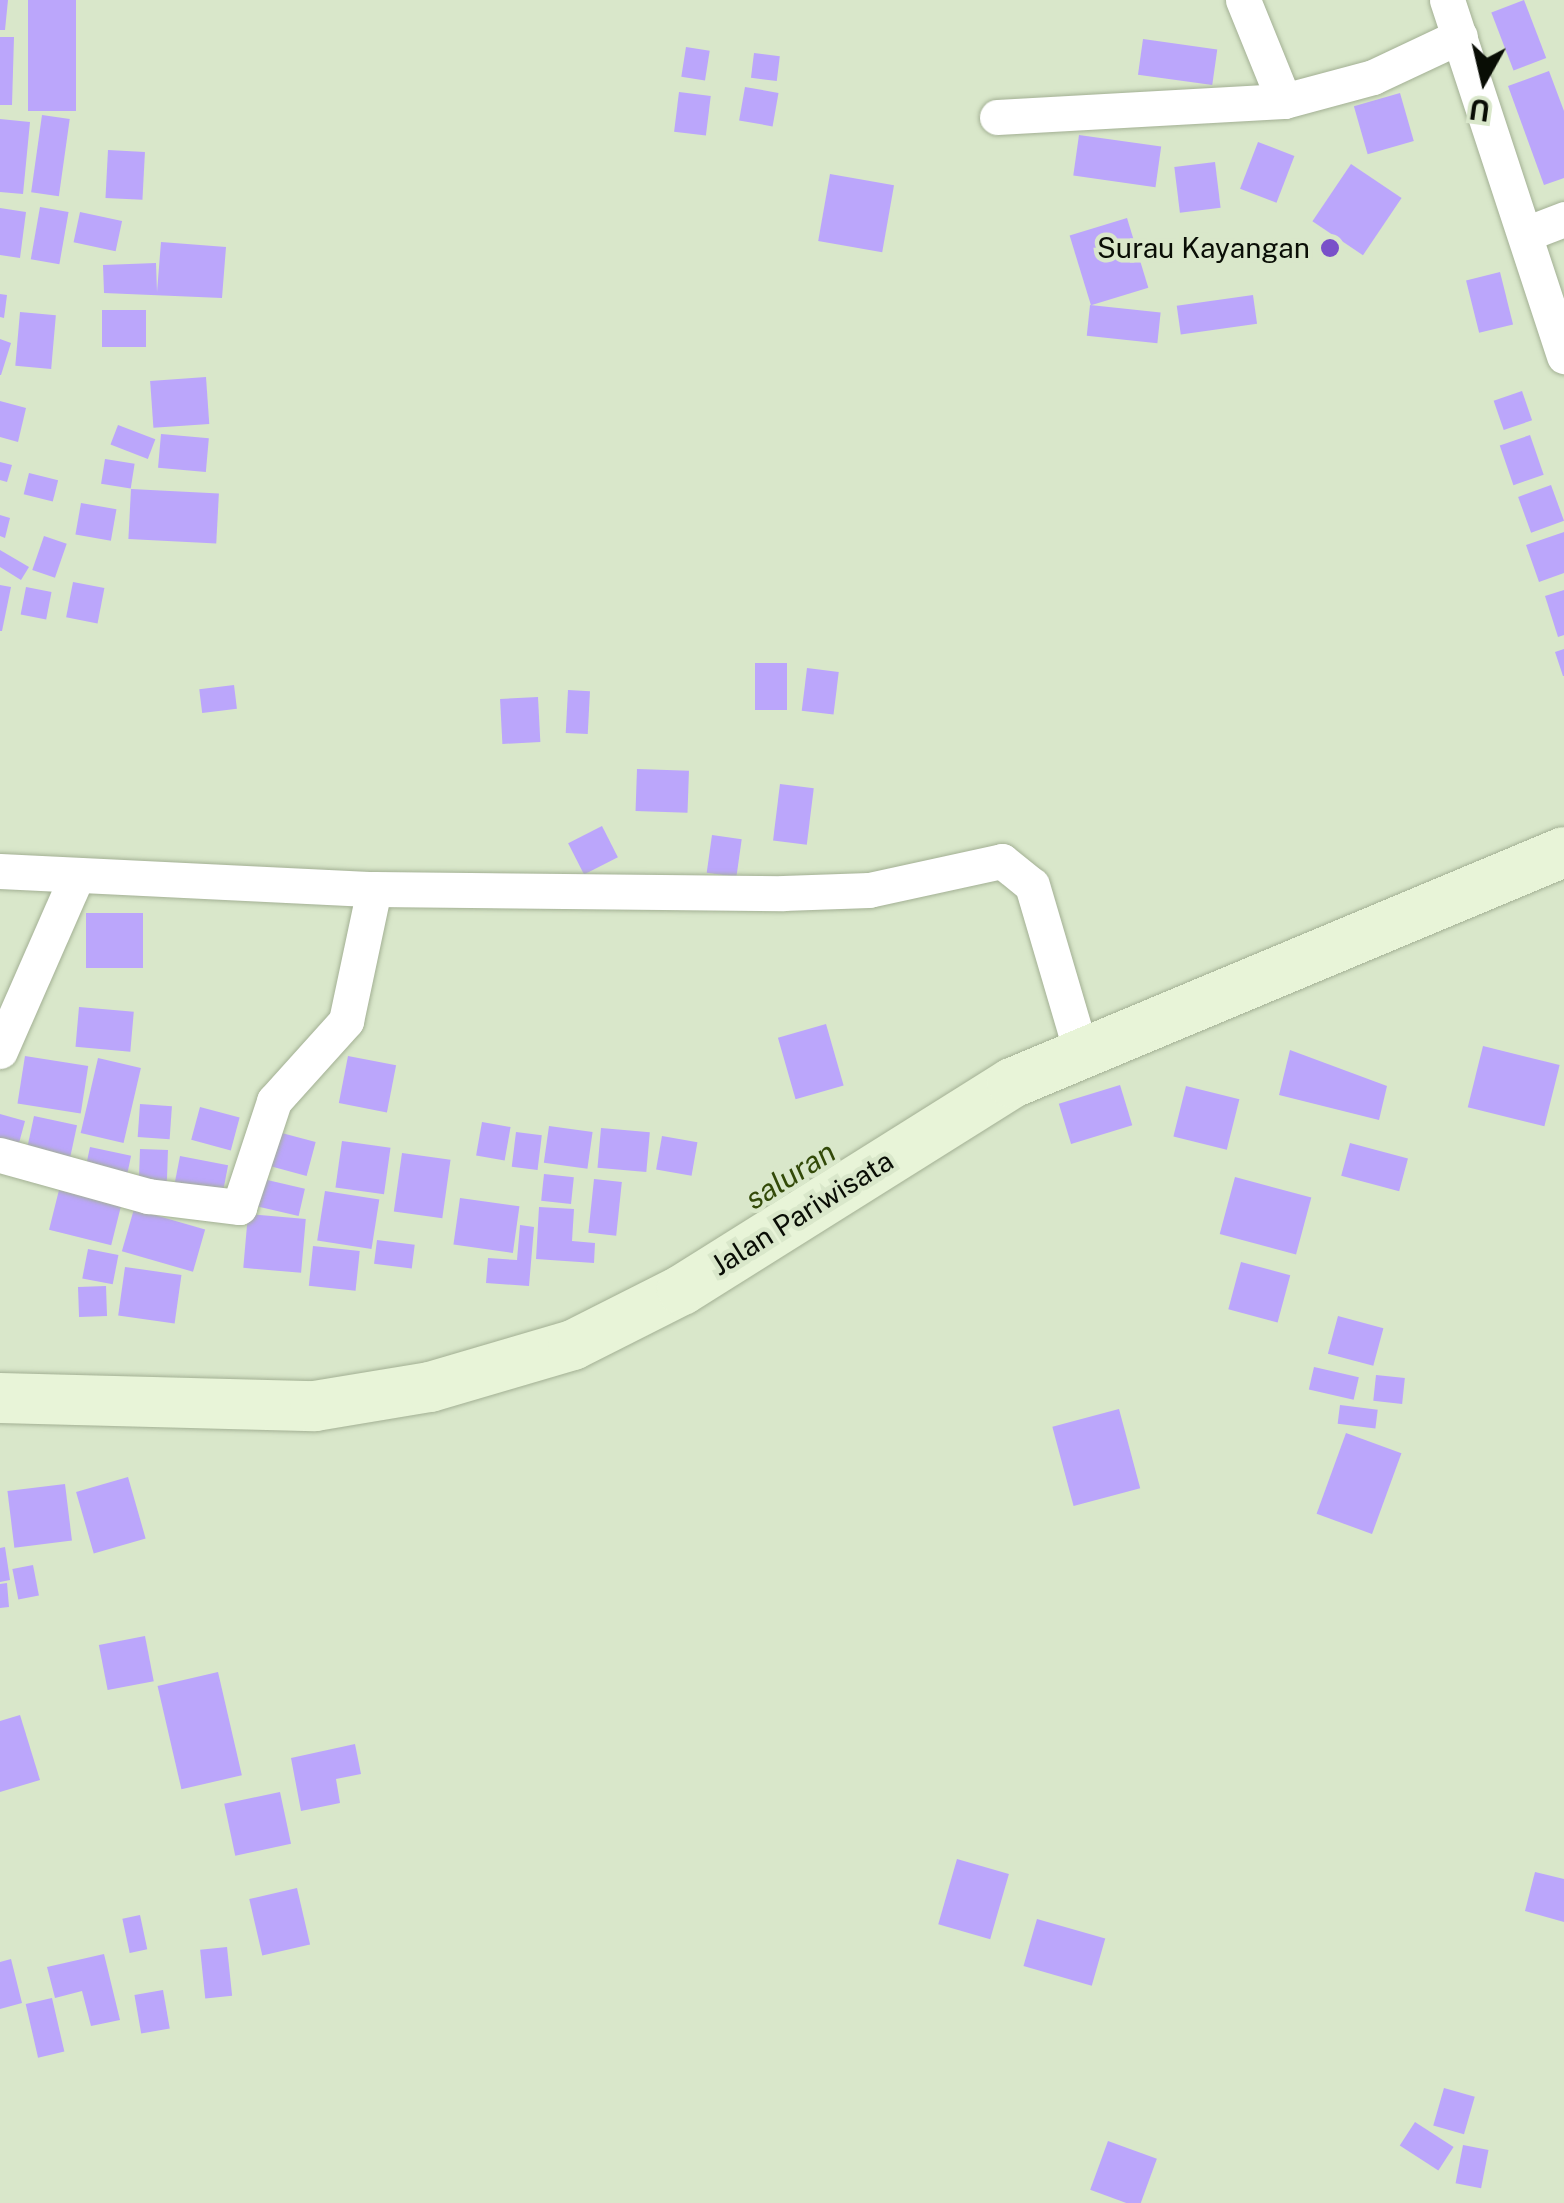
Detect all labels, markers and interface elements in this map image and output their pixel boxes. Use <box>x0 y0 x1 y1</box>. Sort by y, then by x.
north arrow <box>1434 30 1534 130</box>
text: U <box>1467 92 1492 128</box>
place label: Surau Kayangan <box>1097 231 1310 265</box>
marker: Surau Kayangan <box>1319 237 1341 259</box>
water label: saluran <box>738 1133 842 1217</box>
street label: Jalan Pariwisata <box>705 1144 899 1282</box>

